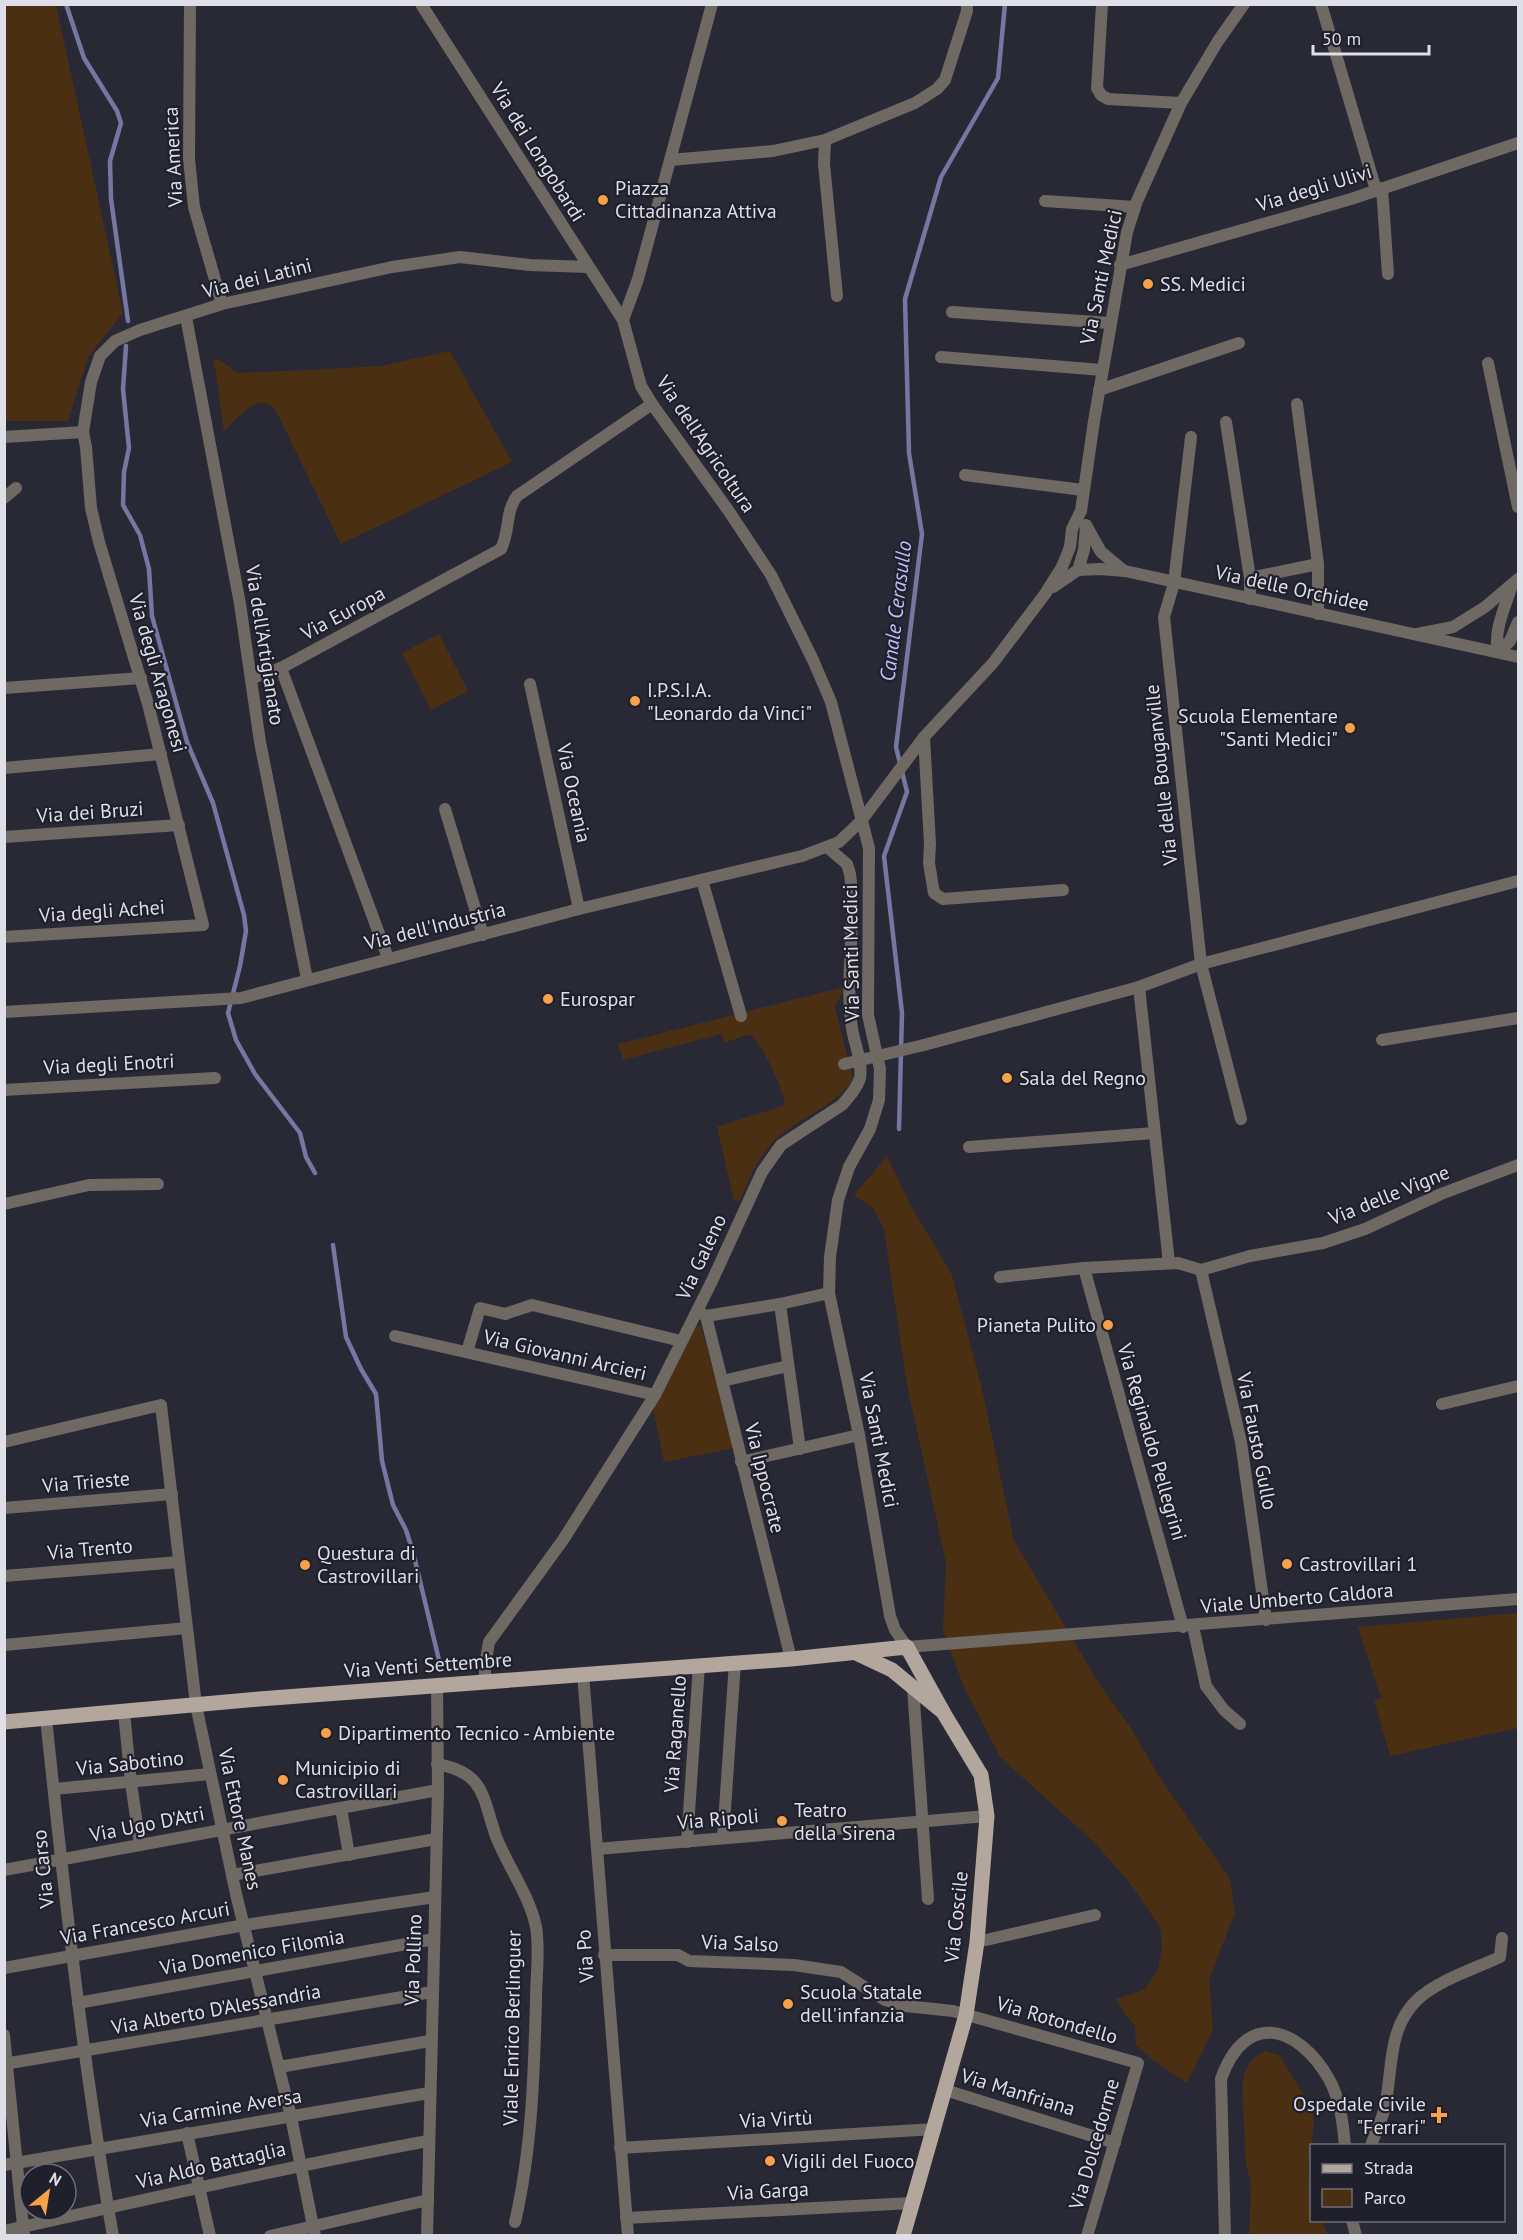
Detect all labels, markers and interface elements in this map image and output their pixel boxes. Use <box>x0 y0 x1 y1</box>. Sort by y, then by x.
scale bar <box>1313 18 1428 56</box>
text: 50 m <box>1322 27 1361 50</box>
street label: Via dei Longobardi <box>484 77 591 227</box>
street label: Via America <box>157 106 189 209</box>
street label: Via degli Ulivi <box>1252 158 1375 218</box>
place label: Piazza Cittadinanza Attiva <box>615 175 777 224</box>
marker: Piazza Cittadinanza Attiva <box>596 193 610 207</box>
street label: Via Santi Medici <box>1074 207 1128 348</box>
street label: Via dei Latini <box>199 252 314 304</box>
place label: SS. Medici <box>1160 271 1246 297</box>
marker: SS. Medici <box>1141 277 1155 291</box>
street label: Via dell'Agricoltura <box>650 369 762 518</box>
water label: Canale Cerasullo <box>873 539 918 683</box>
street label: Via delle Orchidee <box>1212 559 1371 617</box>
street label: Via dell'Artigianato <box>239 562 291 727</box>
street label: Via Europa <box>296 580 390 646</box>
street label: Via degli Aragonesi <box>123 590 193 755</box>
place label: I.P.S.I.A. "Leonardo da Vinci" <box>647 677 812 726</box>
street label: Via delle Bouganville <box>1139 683 1184 868</box>
marker: I.P.S.I.A. "Leonardo da Vinci" <box>628 694 642 708</box>
place label: Scuola Elementare "Santi Medici" <box>1178 703 1338 752</box>
marker: Scuola Elementare "Santi Medici" <box>1343 721 1357 735</box>
street label: Via Oceania <box>551 740 597 845</box>
street label: Via dei Bruzi <box>35 795 144 829</box>
street label: Via Santi Medici <box>837 884 865 1023</box>
street label: Via degli Achei <box>37 894 166 928</box>
street label: Via dell'Industria <box>361 896 508 956</box>
place label: Eurospar <box>560 986 635 1012</box>
marker: Eurospar <box>541 992 555 1006</box>
street label: Via degli Enotri <box>42 1048 175 1080</box>
place label: Sala del Regno <box>1019 1065 1146 1091</box>
marker: Sala del Regno <box>1000 1071 1014 1085</box>
street label: Via delle Vigne <box>1324 1159 1453 1231</box>
street label: Via Galeno <box>669 1210 732 1305</box>
place label: Pianeta Pulito <box>977 1312 1096 1338</box>
marker: Pianeta Pulito <box>1101 1318 1115 1332</box>
street label: Via Giovanni Arcieri <box>480 1323 649 1386</box>
street label: Via Reginaldo Pellegrini <box>1111 1339 1193 1544</box>
street label: Via Santi Medici <box>853 1369 905 1510</box>
street label: Via Fausto Gullo <box>1231 1369 1283 1512</box>
street label: Via Ippocrate <box>739 1419 791 1536</box>
street label: Via Trieste <box>40 1465 131 1499</box>
street label: Via Trento <box>45 1532 134 1566</box>
place label: Questura di Castrovillari <box>317 1540 419 1589</box>
place label: Castrovillari 1 <box>1299 1551 1417 1577</box>
marker: Castrovillari 1 <box>1280 1557 1294 1571</box>
marker: Questura di Castrovillari <box>298 1558 312 1572</box>
street label: Viale Umberto Caldora <box>1199 1577 1394 1619</box>
street label: Via Venti Settembre <box>342 1646 513 1684</box>
street label: Via Raganello <box>658 1674 692 1795</box>
place label: Dipartimento Tecnico - Ambiente <box>338 1720 615 1746</box>
marker: Dipartimento Tecnico - Ambiente <box>319 1726 333 1740</box>
street label: Via Sabotino <box>74 1744 185 1782</box>
street label: Via Ettore Manes <box>212 1745 268 1892</box>
place label: Municipio di Castrovillari <box>295 1755 401 1804</box>
marker: Municipio di Castrovillari <box>276 1773 290 1787</box>
place label: Teatro della Sirena <box>794 1797 896 1846</box>
street label: Via Ugo D'Atri <box>86 1800 207 1848</box>
street label: Via Ripoli <box>675 1802 760 1836</box>
marker: Teatro della Sirena <box>775 1814 789 1828</box>
street label: Via Carso <box>26 1828 60 1911</box>
street label: Via Coscile <box>938 1870 974 1965</box>
street label: Via Francesco Arcuri <box>57 1895 232 1951</box>
street label: Via Pollino <box>398 1914 428 2007</box>
street label: Via Domenico Filomia <box>157 1923 346 1981</box>
street label: Via Po <box>570 1929 600 1984</box>
street label: Via Salso <box>700 1929 779 1957</box>
street label: Viale Enrico Berlinguer <box>497 1930 527 2127</box>
street label: Via Alberto D'Alessandria <box>108 1978 323 2040</box>
place label: Scuola Statale dell'infanzia <box>800 1979 922 2028</box>
street label: Via Rotondello <box>992 1990 1121 2050</box>
marker: Scuola Statale dell'infanzia <box>781 1997 795 2011</box>
street label: Via Manfriana <box>957 2062 1078 2122</box>
street label: Via Dolcedorme <box>1063 2076 1125 2213</box>
street label: Via Carmine Aversa <box>138 2082 303 2134</box>
place label: Ospedale Civile "Ferrari" <box>1293 2091 1426 2140</box>
street label: Via Virtù <box>738 2104 813 2134</box>
marker: Ospedale Civile "Ferrari" <box>1430 2106 1448 2124</box>
street label: Via Aldo Battaglia <box>133 2135 288 2195</box>
legend <box>1310 2144 1505 2222</box>
place label: Vigili del Fuoco <box>781 2148 915 2174</box>
marker: Vigili del Fuoco <box>763 2154 777 2168</box>
text: Strada <box>1364 2156 1413 2179</box>
north arrow <box>18 2162 78 2222</box>
text: N <box>46 2168 65 2190</box>
street label: Via Garga <box>726 2176 809 2206</box>
text: Parco <box>1364 2186 1406 2209</box>

